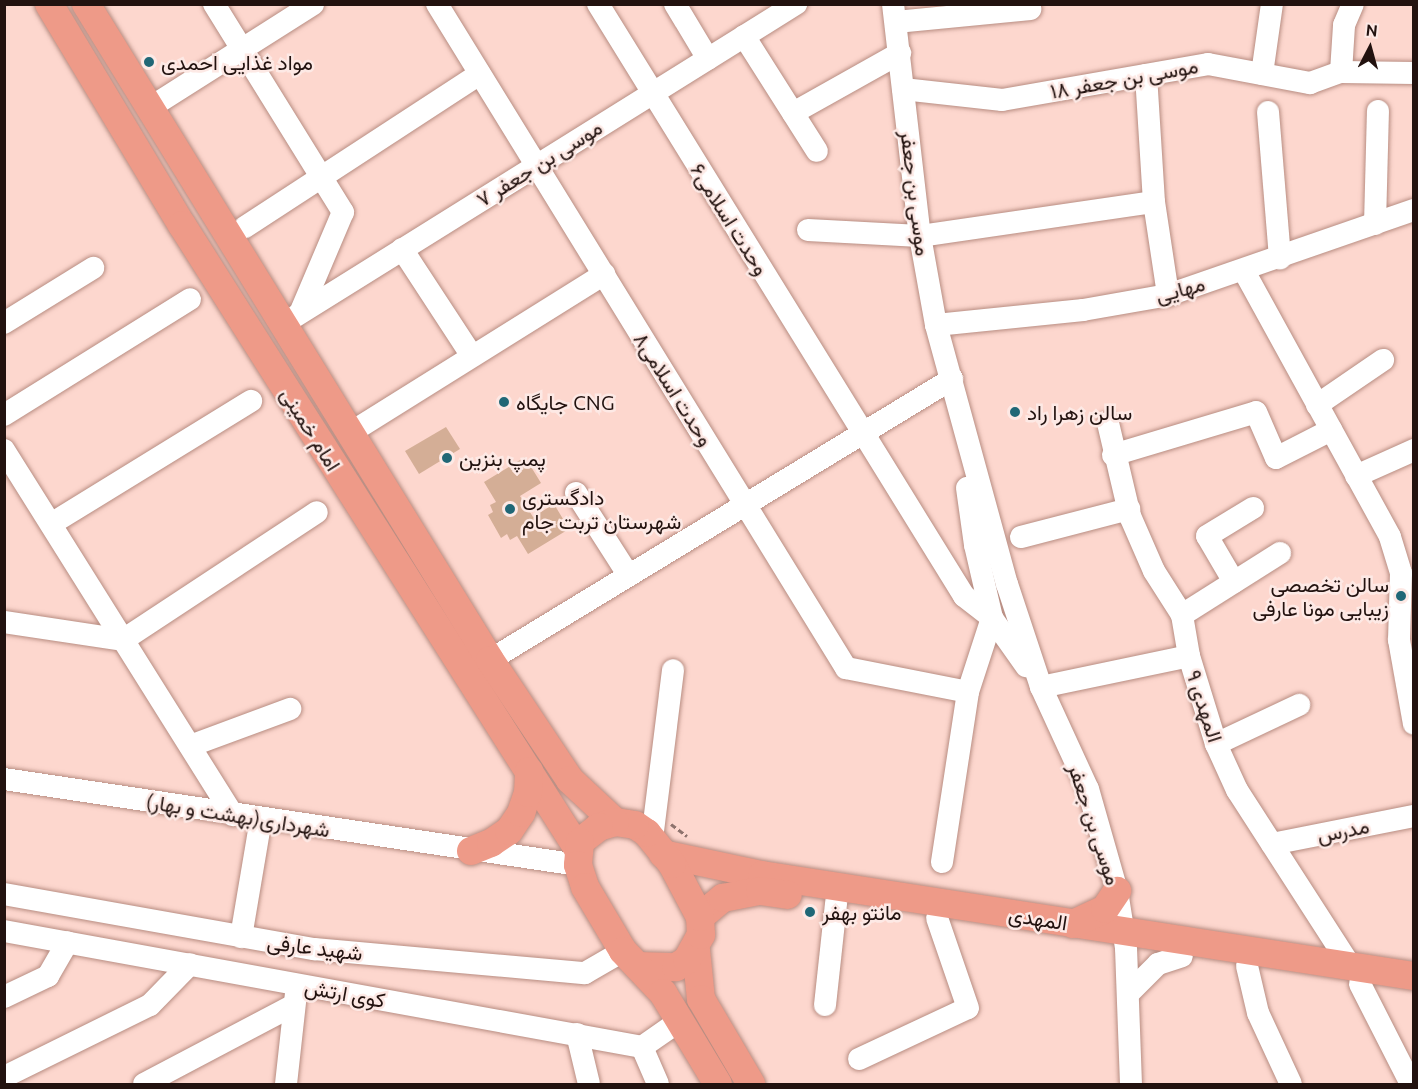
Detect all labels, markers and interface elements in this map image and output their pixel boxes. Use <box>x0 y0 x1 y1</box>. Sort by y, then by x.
north arrow <box>1340 18 1400 78</box>
text: N <box>1365 21 1379 40</box>
place label: مواد غذایی احمدی <box>161 49 313 75</box>
street label: موسی بن جعفر ۱۸ <box>1048 53 1200 103</box>
marker: مواد غذایی احمدی <box>142 55 156 69</box>
street label: موسی بن جعفر ۷ <box>471 114 607 212</box>
street label: موسی بن جعفر <box>896 129 936 257</box>
street label: وحدت اسلامی۶ <box>686 158 774 280</box>
street label: مهایی <box>1152 270 1208 308</box>
street label: وحدت اسلامی۸ <box>629 327 719 451</box>
street label: امام خمینی <box>276 383 346 475</box>
place label: جایگاه CNG <box>516 389 615 415</box>
marker: جایگاه CNG <box>497 395 511 409</box>
place label: سالن زهرا راد <box>1027 399 1132 425</box>
marker: سالن زهرا راد <box>1008 405 1022 419</box>
place label: پمپ بنزین <box>459 445 546 471</box>
marker: پمپ بنزین <box>440 451 454 465</box>
place label: دادگستری شهرستان تربت جام <box>522 484 681 534</box>
marker: دادگستری شهرستان تربت جام <box>503 502 517 516</box>
place label: سالن تخصصی زیبایی مونا عارفی <box>1252 571 1389 621</box>
marker: سالن تخصصی زیبایی مونا عارفی <box>1394 589 1408 603</box>
street label: المهدی ۹ <box>1182 667 1228 745</box>
street label: موسی بن جعفر <box>1063 760 1127 888</box>
street label: شهرداری(بهشت و بهار) <box>144 788 332 842</box>
street label: مدرس <box>1315 813 1371 847</box>
place label: مانتو بهفر <box>822 899 902 925</box>
street label: المهدی <box>1007 901 1069 935</box>
marker: مانتو بهفر <box>803 905 817 919</box>
street label: شهید عارفی <box>266 929 364 965</box>
street label: کوی ارتش <box>303 974 387 1012</box>

